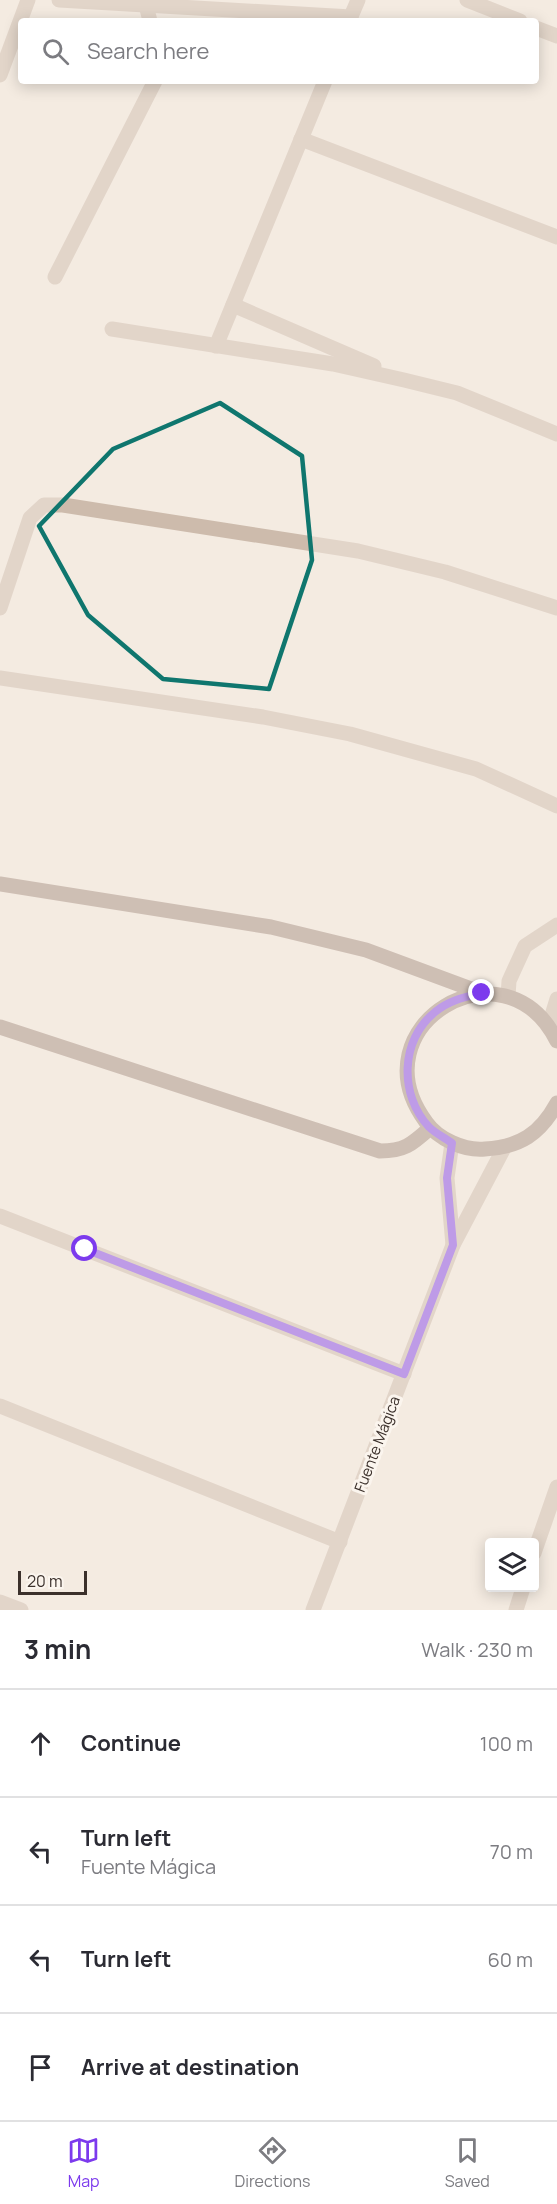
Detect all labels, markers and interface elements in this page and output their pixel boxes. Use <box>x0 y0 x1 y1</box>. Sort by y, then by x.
search box <box>18 18 539 84</box>
icon: search <box>39 35 72 68</box>
text: Search here <box>87 36 209 66</box>
route end <box>468 979 494 1005</box>
route start <box>71 1235 97 1261</box>
street label: Fuente Mágica <box>349 1393 405 1495</box>
map controls <box>485 1538 539 1592</box>
button: layers <box>485 1538 539 1592</box>
scale bar <box>18 1568 87 1596</box>
text: 20 m <box>27 1570 63 1592</box>
text: 3 min <box>24 1631 91 1667</box>
text: Walk · 230 m <box>421 1636 533 1663</box>
icon: ahead <box>24 1727 57 1760</box>
text: Continue <box>81 1728 181 1758</box>
text: 100 m <box>480 1730 533 1757</box>
text: Turn left <box>81 1823 171 1853</box>
icon: left <box>24 1835 57 1868</box>
text: 70 m <box>490 1838 533 1865</box>
text: Fuente Mágica <box>81 1853 216 1880</box>
icon: left <box>24 1943 57 1976</box>
text: Turn left <box>81 1944 171 1974</box>
text: 60 m <box>487 1946 533 1973</box>
icon: arrive <box>24 2051 57 2084</box>
text: Arrive at destination <box>81 2052 299 2082</box>
tab: Map <box>67 2134 100 2192</box>
tab: Directions <box>235 2134 310 2192</box>
tab: Saved <box>445 2134 490 2192</box>

